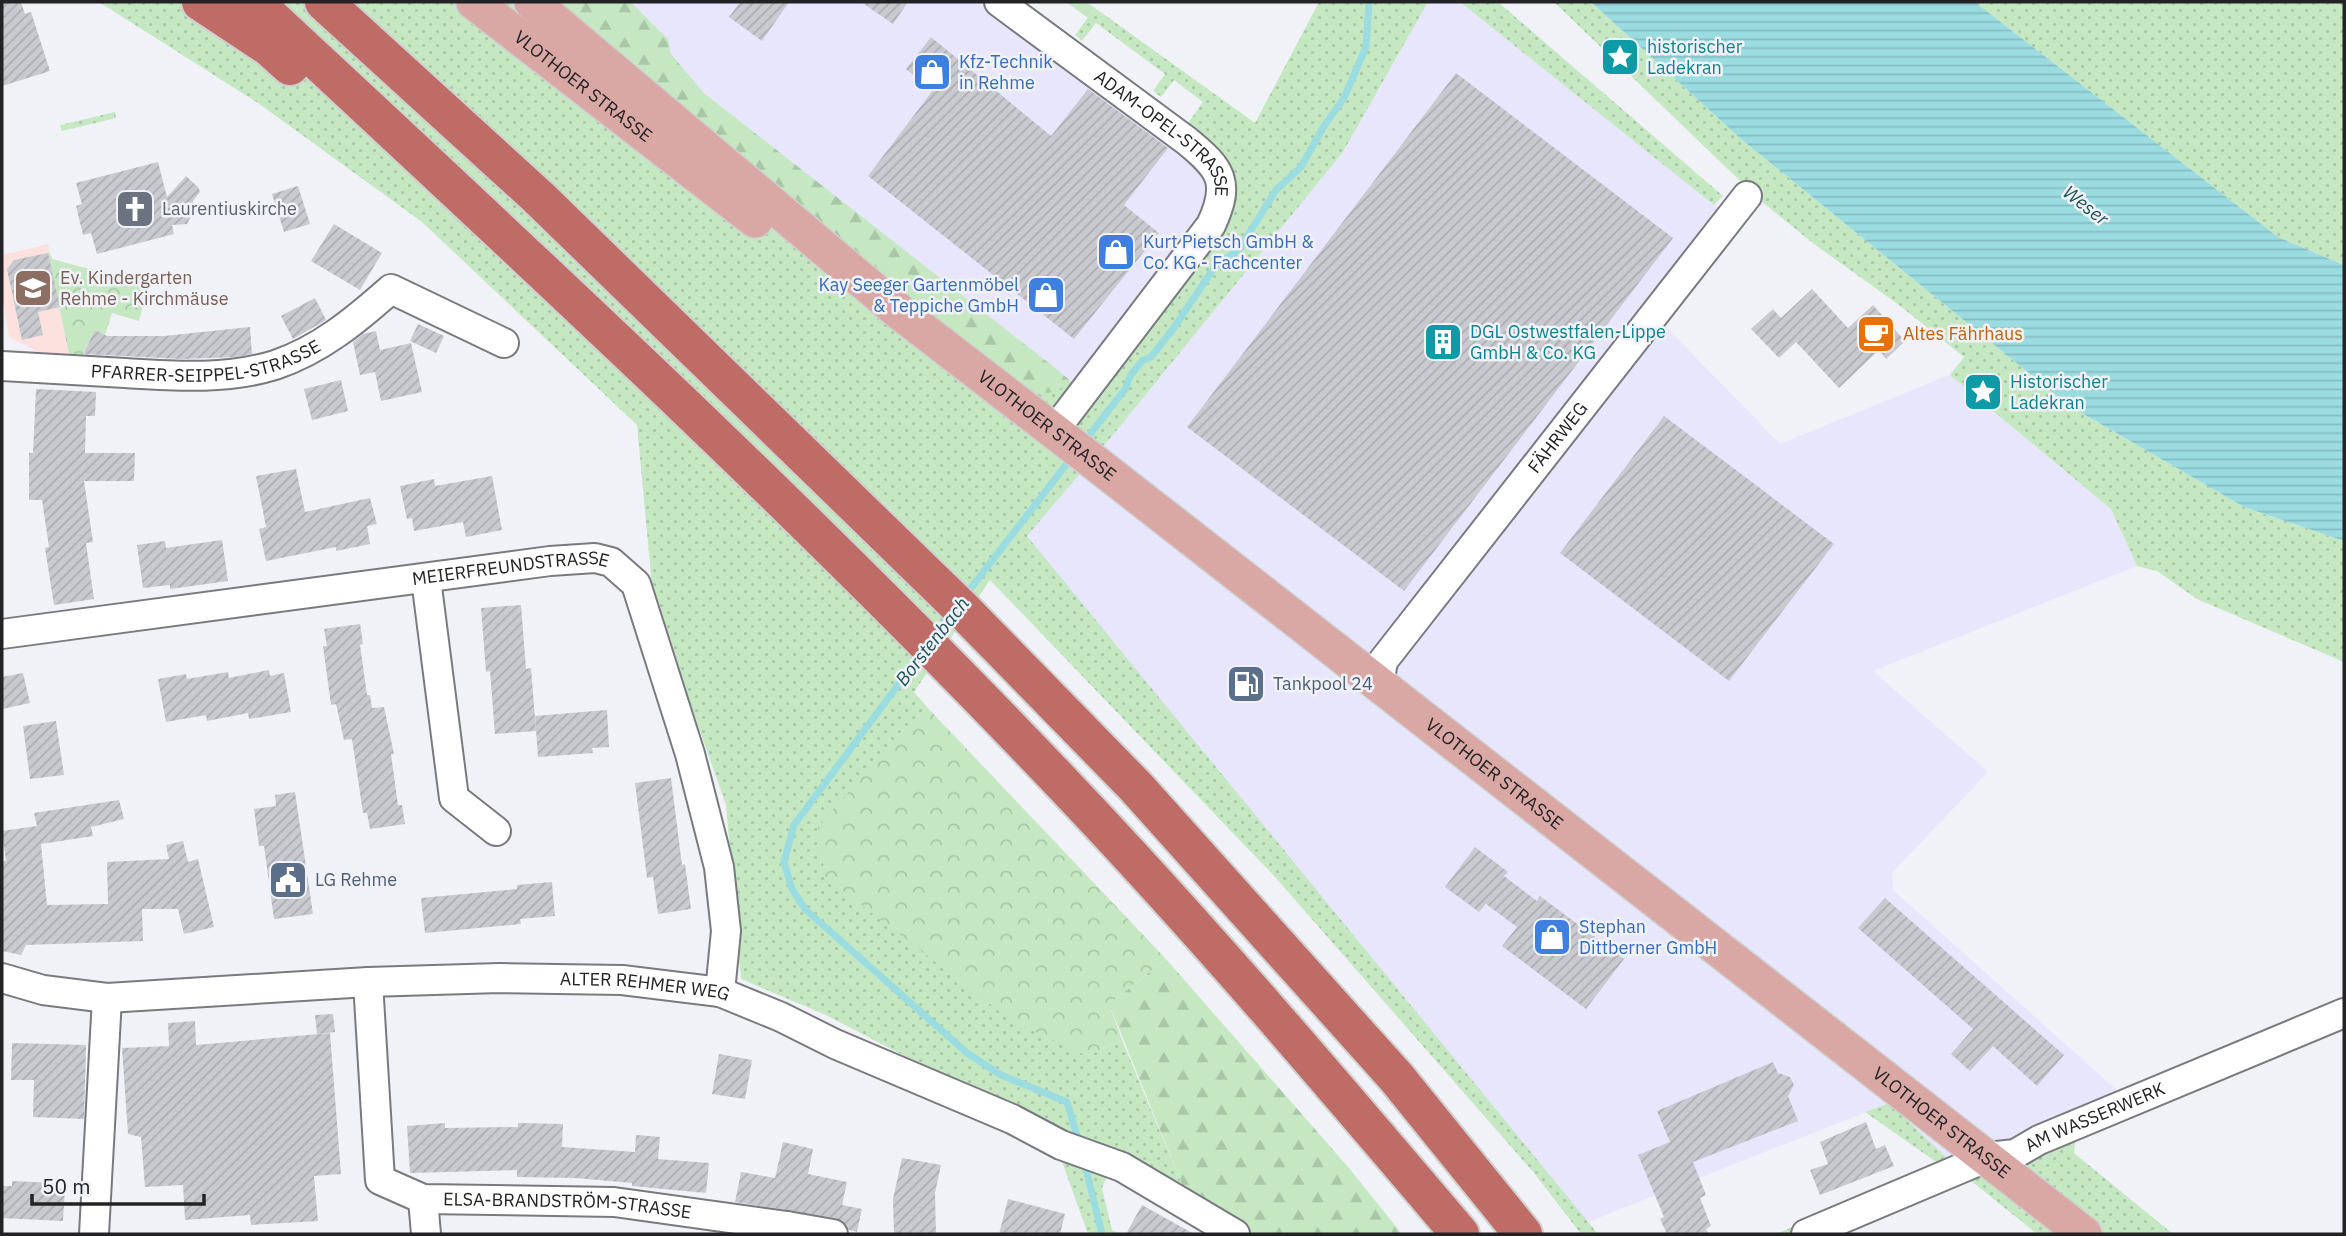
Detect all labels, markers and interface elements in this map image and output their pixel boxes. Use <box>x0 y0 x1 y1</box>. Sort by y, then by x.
street label: VLOTHOER STRASSE <box>510 25 657 147</box>
place label: historischer Ladekran <box>1647 35 1743 79</box>
place icon: historischer Ladekran <box>1599 36 1641 78</box>
place label: Kfz-Technik in Rehme <box>959 50 1053 94</box>
shop icon: Kfz-Technik in Rehme <box>911 51 953 93</box>
street label: ADAM-OPEL-STRASSE <box>1090 65 1233 197</box>
water label: Weser <box>2058 180 2114 231</box>
church icon: Laurentiuskirche <box>114 188 156 230</box>
place label: Laurentiuskirche <box>162 197 297 220</box>
place label: Kurt Pietsch GmbH & Co. KG - Fachcenter <box>1143 230 1314 274</box>
shop icon: Kurt Pietsch GmbH & Co. KG - Fachcenter <box>1095 231 1137 273</box>
place label: Ev. Kindergarten Rehme - Kirchmäuse <box>60 266 229 310</box>
school or university icon: Ev. Kindergarten Rehme - Kirchmäuse <box>12 267 54 309</box>
place label: Kay Seeger Gartenmöbel & Teppiche GmbH <box>819 273 1019 317</box>
shop icon: Kay Seeger Gartenmöbel & Teppiche GmbH <box>1025 274 1067 316</box>
cafe icon: Altes Fährhaus <box>1855 313 1897 355</box>
place label: DGL Ostwestfalen-Lippe GmbH & Co. KG <box>1470 320 1666 364</box>
building icon: DGL Ostwestfalen-Lippe GmbH & Co. KG <box>1422 321 1464 363</box>
place label: Altes Fährhaus <box>1903 322 2023 345</box>
street label: PFARRER-SEIPPEL-STRASSE <box>90 334 325 387</box>
street label: VLOTHOER STRASSE <box>973 365 1121 486</box>
place label: Historischer Ladekran <box>2010 370 2108 414</box>
place icon: Historischer Ladekran <box>1962 371 2004 413</box>
street label: FÄHRWEG <box>1523 397 1592 477</box>
street label: MEIERFREUNDSTRASSE <box>411 546 612 590</box>
water label: Borstenbach <box>890 592 974 690</box>
fuel station icon: Tankpool 24 <box>1225 663 1267 705</box>
place label: Tankpool 24 <box>1273 672 1373 695</box>
street label: VLOTHOER STRASSE <box>1421 713 1568 835</box>
public building icon: LG Rehme <box>267 859 309 901</box>
place label: LG Rehme <box>315 868 397 891</box>
place label: Stephan Dittberner GmbH <box>1579 915 1717 959</box>
shop icon: Stephan Dittberner GmbH <box>1531 916 1573 958</box>
street label: ALTER REHMER WEG <box>560 967 734 1006</box>
street label: VLOTHOER STRASSE <box>1868 1061 2015 1183</box>
street label: AM WASSERWERK <box>2020 1077 2169 1157</box>
scale bar <box>32 1162 203 1206</box>
text: 50 m <box>42 1172 91 1200</box>
street label: ELSA-BRANDSTRÖM-STRASSE <box>443 1187 693 1224</box>

